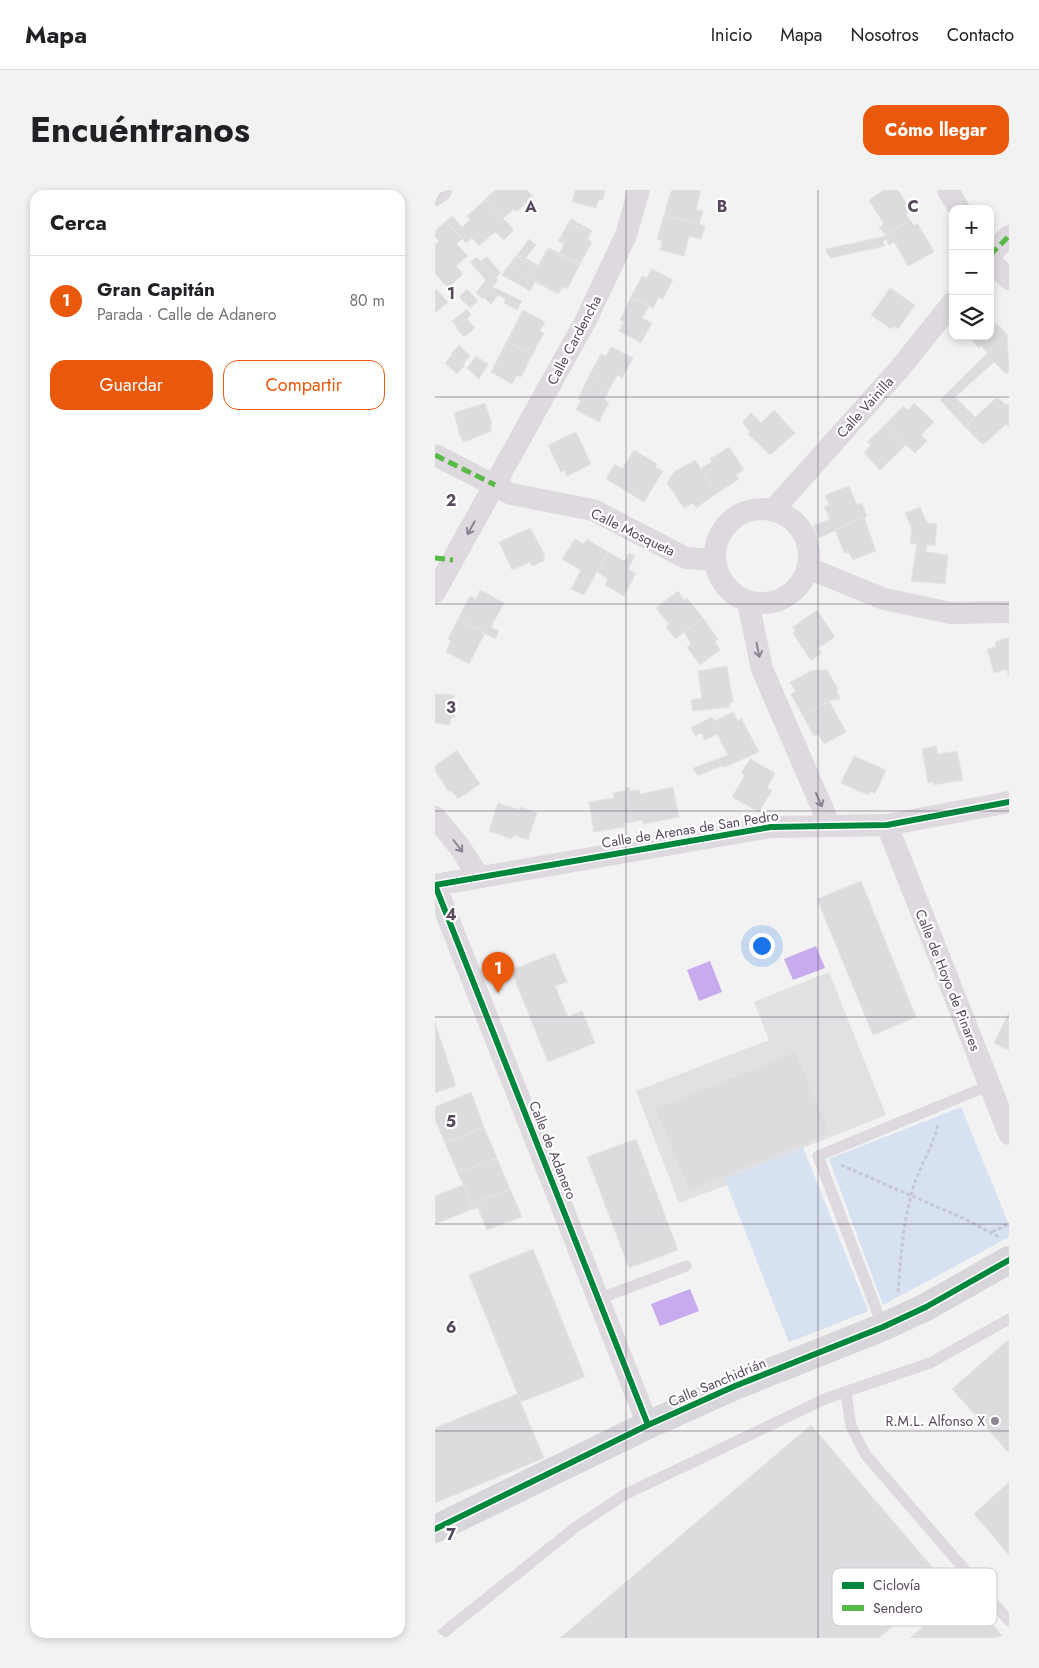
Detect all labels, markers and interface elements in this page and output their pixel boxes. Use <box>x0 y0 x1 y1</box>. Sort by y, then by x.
text: Mapa <box>25 17 87 52</box>
text: Inicio <box>711 22 752 48</box>
text: Mapa <box>780 22 822 48</box>
text: Nosotros <box>850 22 919 48</box>
text: Contacto <box>947 22 1014 48</box>
text: Encuéntranos <box>30 105 250 155</box>
button: Cómo llegar <box>863 105 1009 155</box>
text: A <box>524 195 537 218</box>
text: B <box>717 195 727 218</box>
text: C <box>907 195 919 218</box>
map controls <box>949 205 994 340</box>
button: + <box>949 205 994 250</box>
text: Cerca <box>50 208 107 238</box>
button: − <box>949 250 994 295</box>
text: Gran Capitán <box>97 276 215 303</box>
text: 1 <box>447 282 455 305</box>
text: 1 <box>62 289 70 312</box>
text: 80 m <box>349 289 385 312</box>
street label: Calle Cardencha <box>542 292 606 388</box>
button: layers <box>949 295 994 340</box>
text: Parada · Calle de Adanero <box>97 303 277 326</box>
button: Guardar <box>50 360 213 410</box>
button: Compartir <box>223 360 385 410</box>
street label: Calle Vainilla <box>832 372 898 442</box>
text: 2 <box>446 489 456 512</box>
street label: Calle Mosqueta <box>588 503 678 561</box>
one-way arrow <box>466 520 476 534</box>
one-way arrow <box>754 641 763 657</box>
text: 3 <box>446 696 456 719</box>
one-way arrow <box>815 792 825 807</box>
street label: Calle de Arenas de San Pedro <box>600 805 780 853</box>
one-way arrow <box>453 839 463 853</box>
text: 4 <box>445 903 457 926</box>
street label: Calle de Hoyo de Pinares <box>910 906 986 1054</box>
your location <box>749 933 775 959</box>
pin: 1 <box>482 952 514 993</box>
street label: Calle de Adanero <box>524 1098 582 1202</box>
text: 5 <box>446 1110 456 1133</box>
text: 6 <box>446 1316 456 1339</box>
street label: Calle Sanchidrián <box>665 1352 769 1412</box>
place label: R.M.L. Alfonso X <box>886 1411 985 1431</box>
marker: R.M.L. Alfonso X <box>989 1415 1001 1427</box>
text: 7 <box>446 1523 456 1546</box>
legend <box>832 1568 997 1626</box>
text: Ciclovía <box>873 1575 920 1595</box>
text: Sendero <box>873 1598 923 1618</box>

